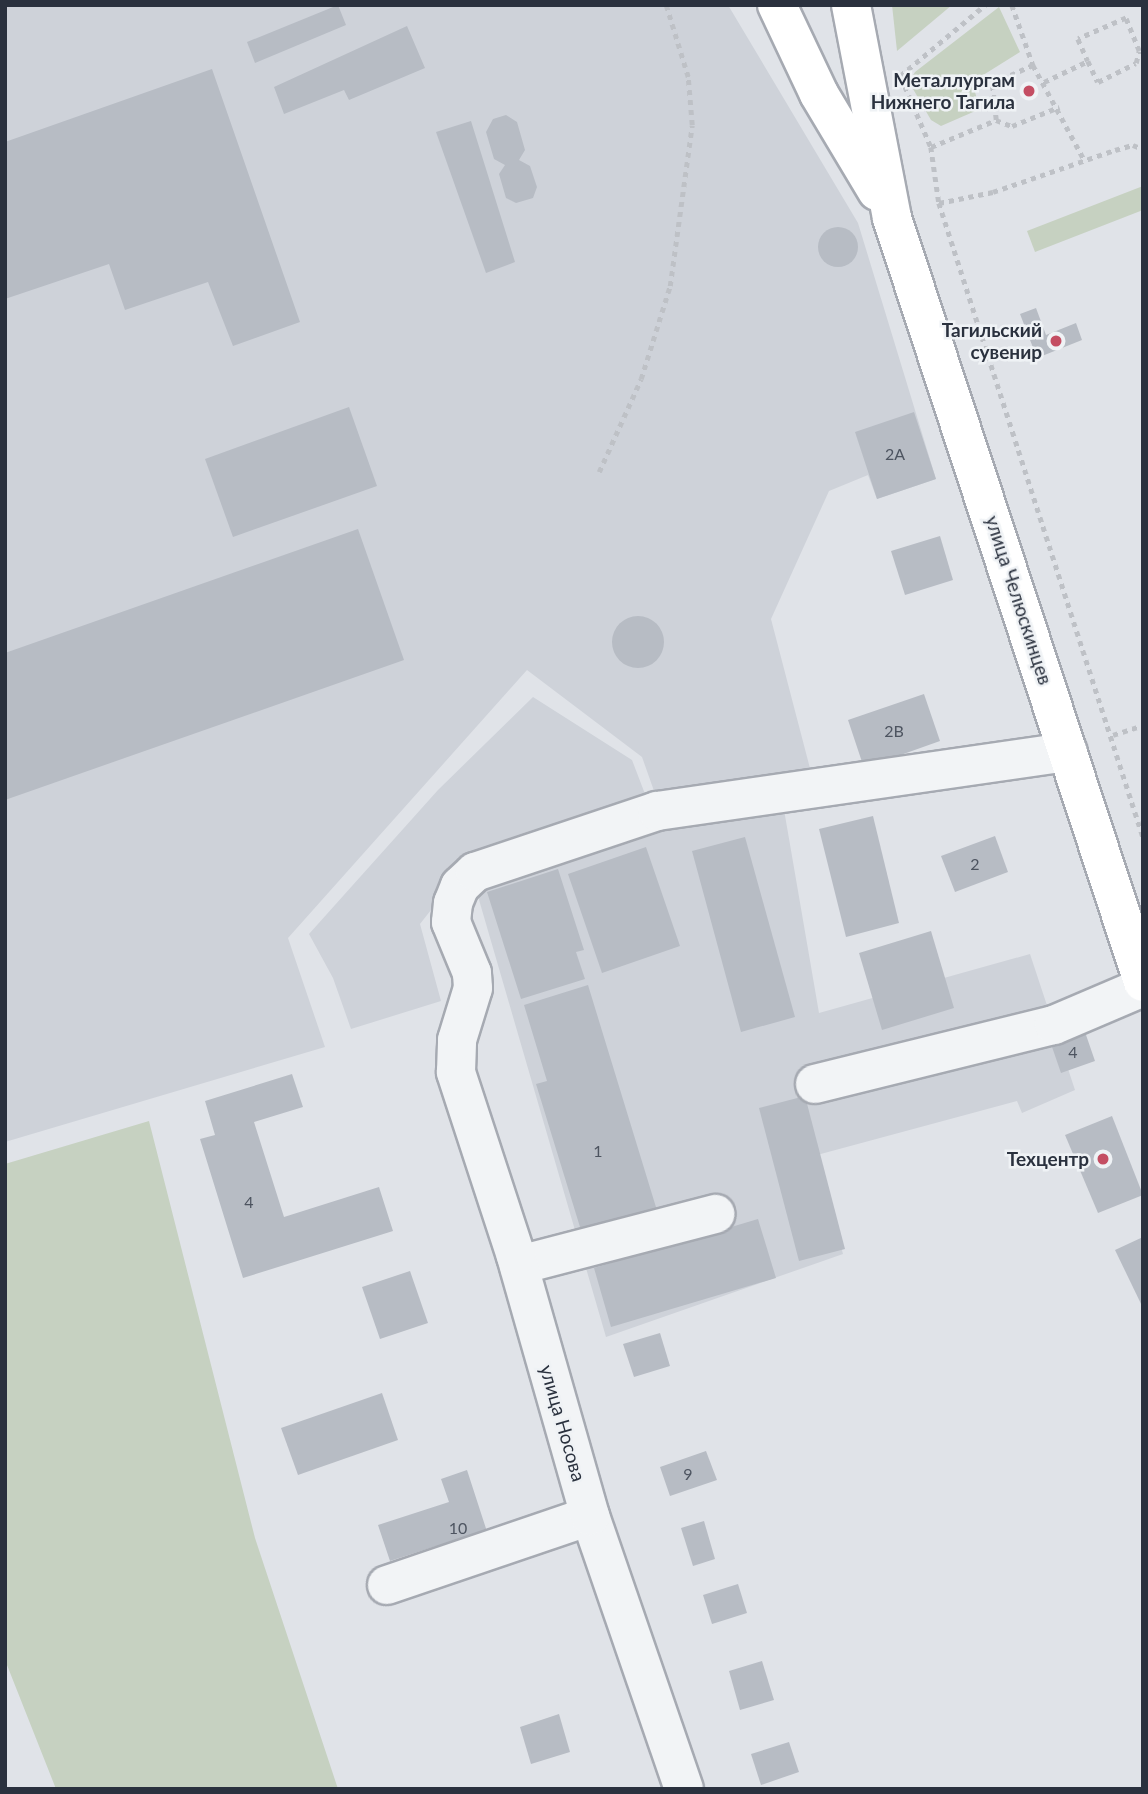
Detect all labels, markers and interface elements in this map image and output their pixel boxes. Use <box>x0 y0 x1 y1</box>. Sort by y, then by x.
place label: Металлургам Нижнего Тагила <box>871 69 1015 113</box>
marker: Металлургам Нижнего Тагила <box>1021 83 1037 99</box>
place label: Тагильский сувенир <box>942 319 1042 363</box>
marker: Тагильский сувенир <box>1048 333 1064 349</box>
house number: 2А <box>885 444 905 464</box>
street label: улица Челюскинцев <box>981 513 1057 687</box>
house number: 2В <box>884 721 904 741</box>
house number: 2 <box>970 854 980 874</box>
house number: 4 <box>1068 1042 1078 1062</box>
house number: 1 <box>593 1141 603 1161</box>
place label: Техцентр <box>1007 1148 1089 1170</box>
marker: Техцентр <box>1095 1151 1111 1167</box>
house number: 4 <box>244 1192 254 1212</box>
street label: улица Носова <box>535 1362 591 1484</box>
house number: 9 <box>683 1464 693 1484</box>
house number: 10 <box>449 1518 467 1538</box>

